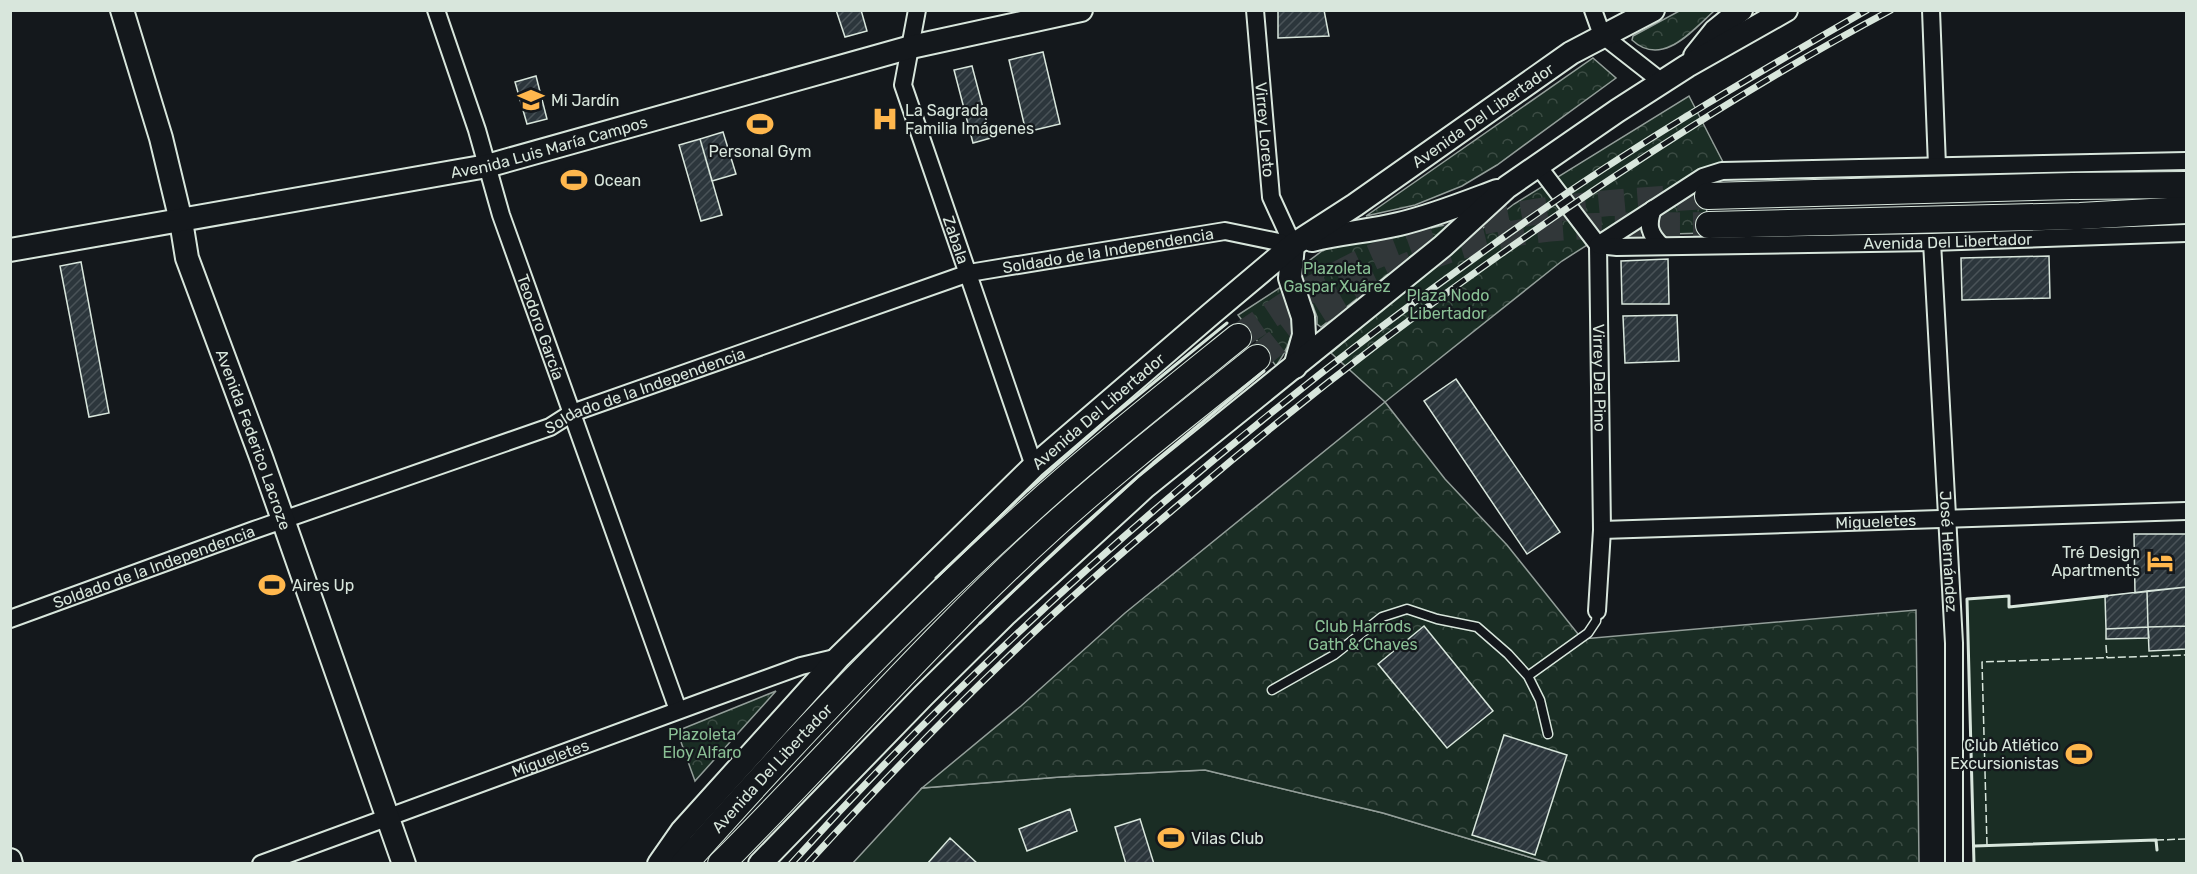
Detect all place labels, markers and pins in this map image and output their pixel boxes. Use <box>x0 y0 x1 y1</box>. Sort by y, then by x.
school or university icon: Mi Jardín <box>516 85 546 115</box>
place label: Mi Jardín <box>551 91 619 110</box>
place label: La Sagrada Familia Imágenes <box>905 101 1034 138</box>
hospital icon: La Sagrada Familia Imágenes <box>870 104 900 134</box>
sports icon: Personal Gym <box>745 109 775 139</box>
place label: Personal Gym <box>709 142 811 161</box>
sports icon: Ocean <box>559 165 589 195</box>
place label: Ocean <box>594 171 641 190</box>
place label: Tré Design Apartments <box>2051 543 2140 580</box>
hotel icon: Tré Design Apartments <box>2145 546 2175 576</box>
sports icon: Aires Up <box>257 570 287 600</box>
place label: Aires Up <box>292 576 354 595</box>
place label: Club Atlético Excursionistas <box>1950 736 2059 773</box>
sports icon: Club Atlético Excursionistas <box>2064 739 2094 769</box>
sports icon: Vilas Club <box>1156 823 1186 853</box>
place label: Vilas Club <box>1191 829 1264 848</box>

